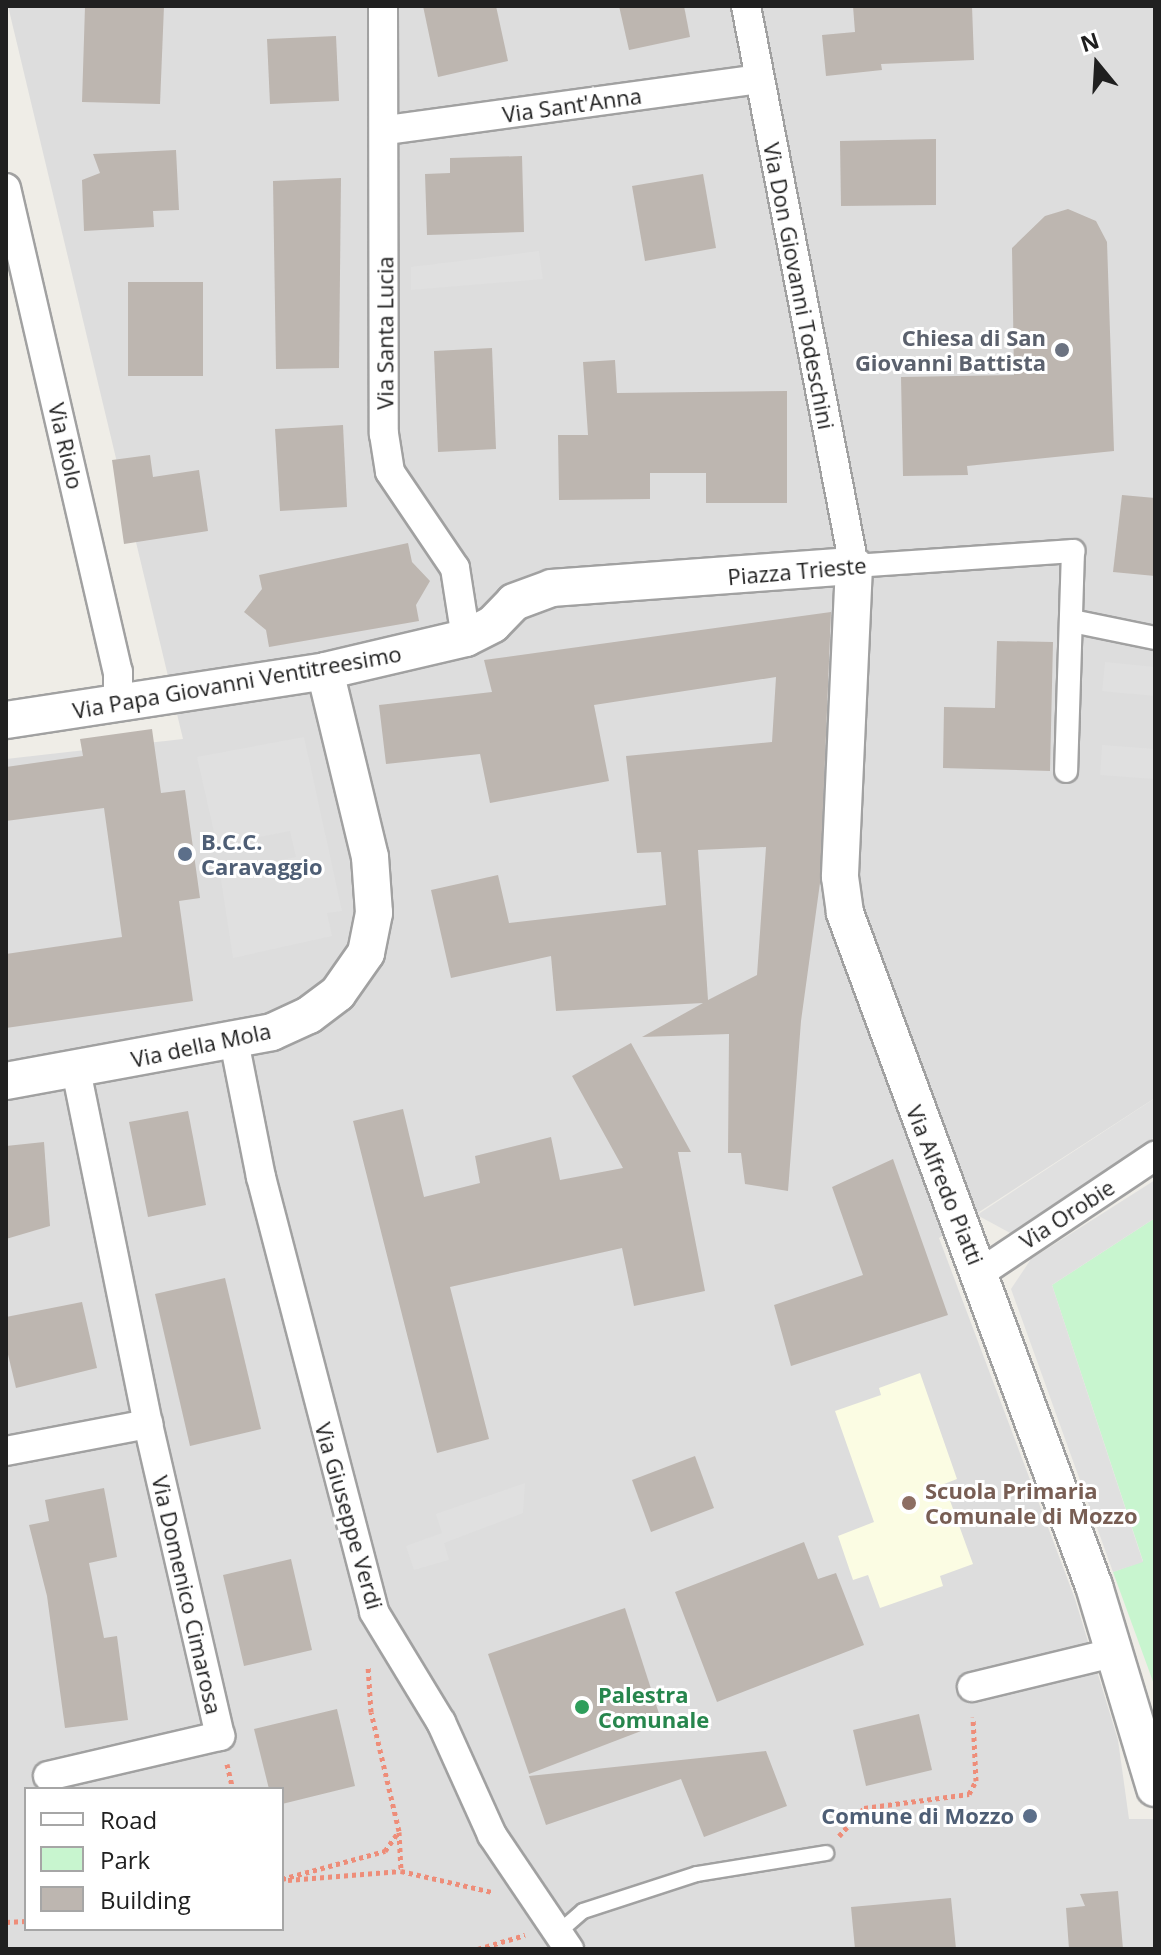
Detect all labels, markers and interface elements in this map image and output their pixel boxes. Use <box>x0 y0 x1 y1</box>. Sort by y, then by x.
north arrow <box>1057 24 1137 104</box>
text: N <box>1076 24 1103 58</box>
street label: Via Sant'Anna <box>501 82 643 128</box>
street label: Via Don Giovanni Todeschini <box>758 140 840 432</box>
street label: Via Santa Lucia <box>372 256 398 410</box>
place label: Chiesa di San Giovanni Battista <box>855 324 1046 376</box>
marker: Chiesa di San Giovanni Battista <box>1053 341 1071 359</box>
street label: Via Riolo <box>43 400 89 492</box>
street label: Piazza Trieste <box>726 552 868 590</box>
street label: Via Papa Giovanni Ventitreesimo <box>71 640 403 724</box>
place label: B.C.C. Caravaggio <box>201 828 323 880</box>
marker: B.C.C. Caravaggio <box>176 845 194 863</box>
street label: Via della Mola <box>129 1017 273 1073</box>
street label: Via Alfredo Piatti <box>901 1101 989 1269</box>
street label: Via Orobie <box>1015 1174 1119 1254</box>
street label: Via Giuseppe Verdi <box>310 1420 388 1612</box>
street label: Via Domenico Cimarosa <box>147 1473 227 1717</box>
place label: Scuola Primaria Comunale di Mozzo <box>925 1477 1138 1528</box>
marker: Scuola Primaria Comunale di Mozzo <box>900 1494 918 1512</box>
place label: Palestra Comunale <box>598 1681 709 1732</box>
marker: Palestra Comunale <box>573 1698 591 1716</box>
legend <box>24 1787 284 1931</box>
text: Road <box>100 1803 157 1836</box>
place label: Comune di Mozzo <box>821 1803 1014 1829</box>
marker: Comune di Mozzo <box>1021 1807 1039 1825</box>
text: Park <box>100 1843 150 1876</box>
text: Building <box>100 1883 191 1916</box>

